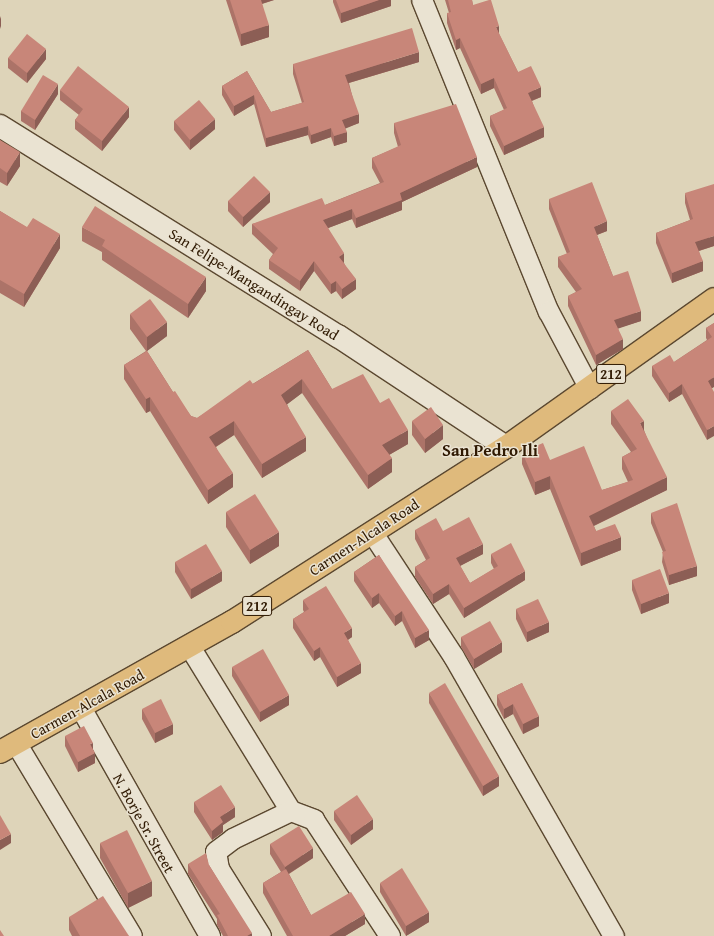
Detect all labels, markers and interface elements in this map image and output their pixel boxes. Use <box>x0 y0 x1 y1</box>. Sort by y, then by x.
street label: San Felipe-Mangandingay Road <box>166 224 342 344</box>
road number: 212 <box>596 362 626 386</box>
district label: San Pedro Ili <box>442 440 538 460</box>
street label: Carmen-Alcala Road <box>306 495 422 579</box>
road number: 212 <box>242 594 272 618</box>
street label: Carmen-Alcala Road <box>27 665 147 743</box>
street label: N. Borje Sr. Street <box>109 770 179 876</box>

